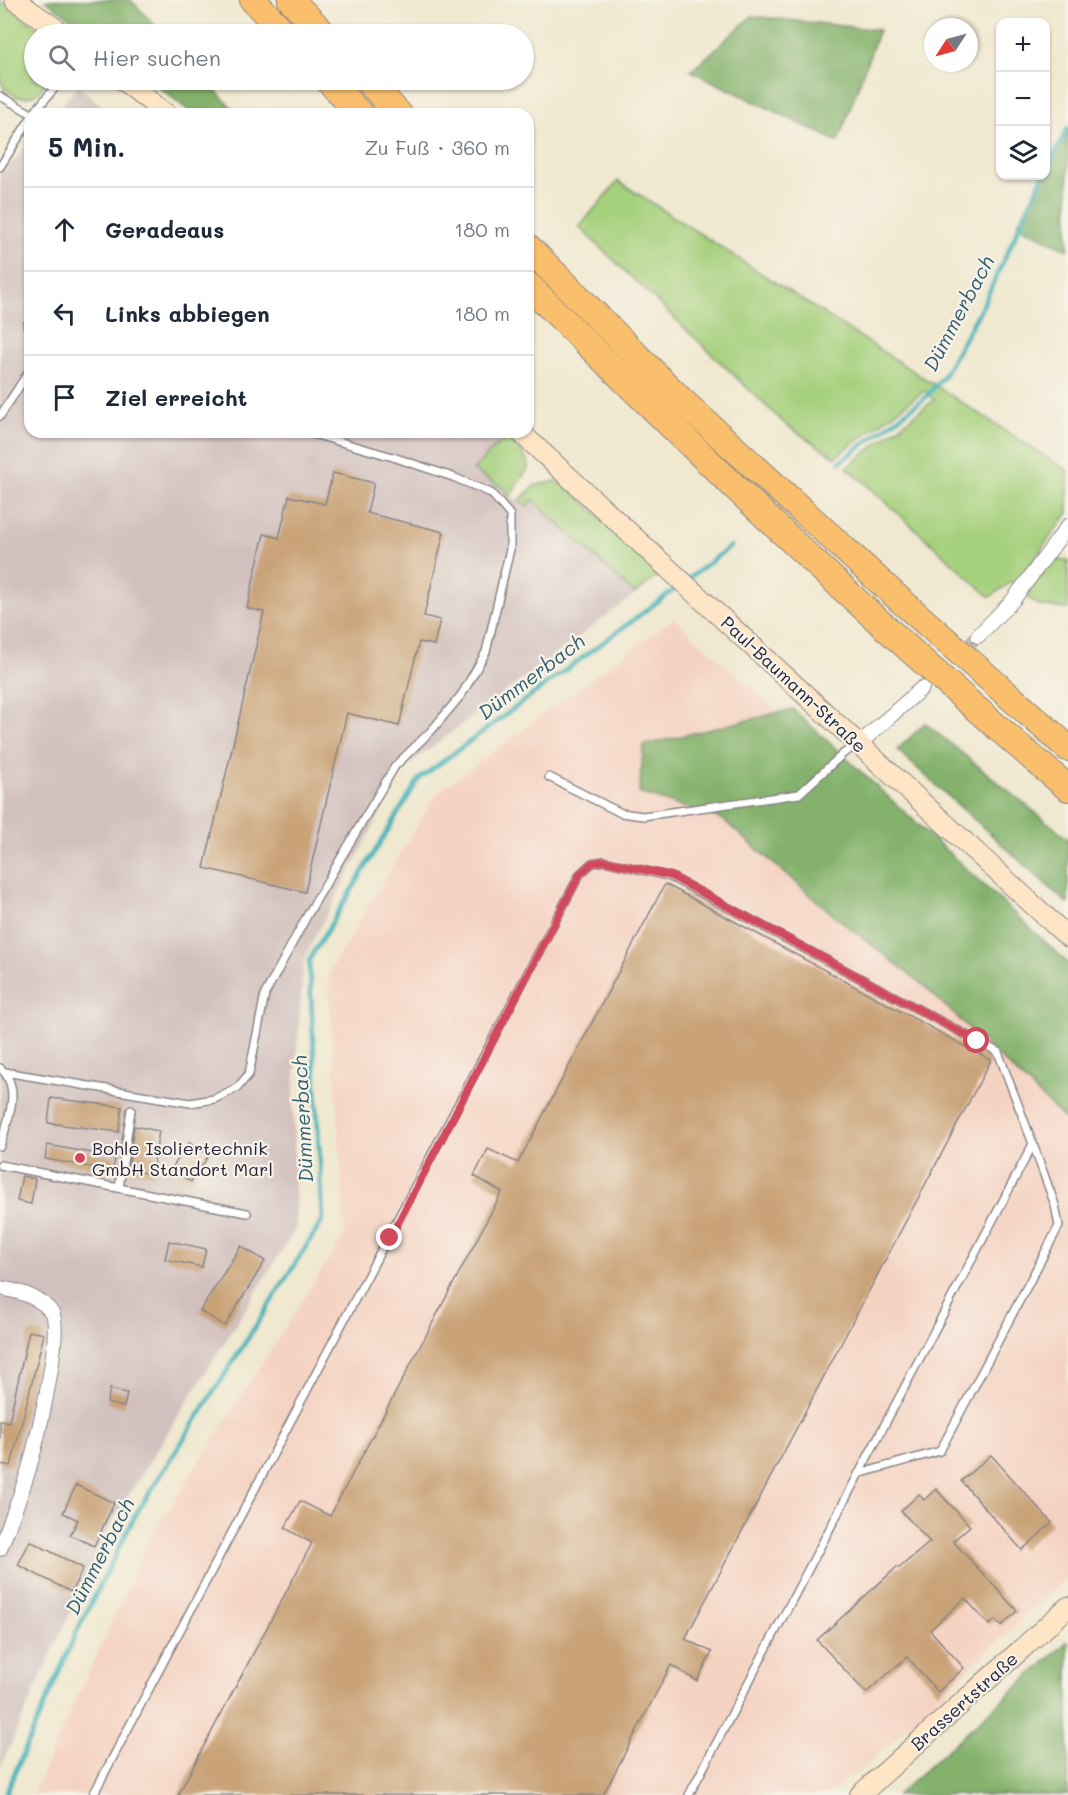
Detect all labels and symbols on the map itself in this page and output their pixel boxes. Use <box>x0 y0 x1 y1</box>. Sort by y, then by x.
north arrow <box>924 18 978 72</box>
water label: Dümmerbach <box>917 251 999 375</box>
street label: Paul-Baumann-Straße <box>716 610 872 758</box>
water label: Dümmerbach <box>472 627 590 725</box>
route start <box>963 1027 989 1053</box>
water label: Dümmerbach <box>286 1055 318 1183</box>
place label: Bohle Isoliertechnik GmbH Standort Marl <box>92 1136 273 1181</box>
marker: Bohle Isoliertechnik GmbH Standort Marl <box>73 1151 87 1165</box>
route end <box>376 1224 402 1250</box>
water label: Dümmerbach <box>59 1493 139 1619</box>
street label: Brassertstraße <box>905 1646 1023 1756</box>

